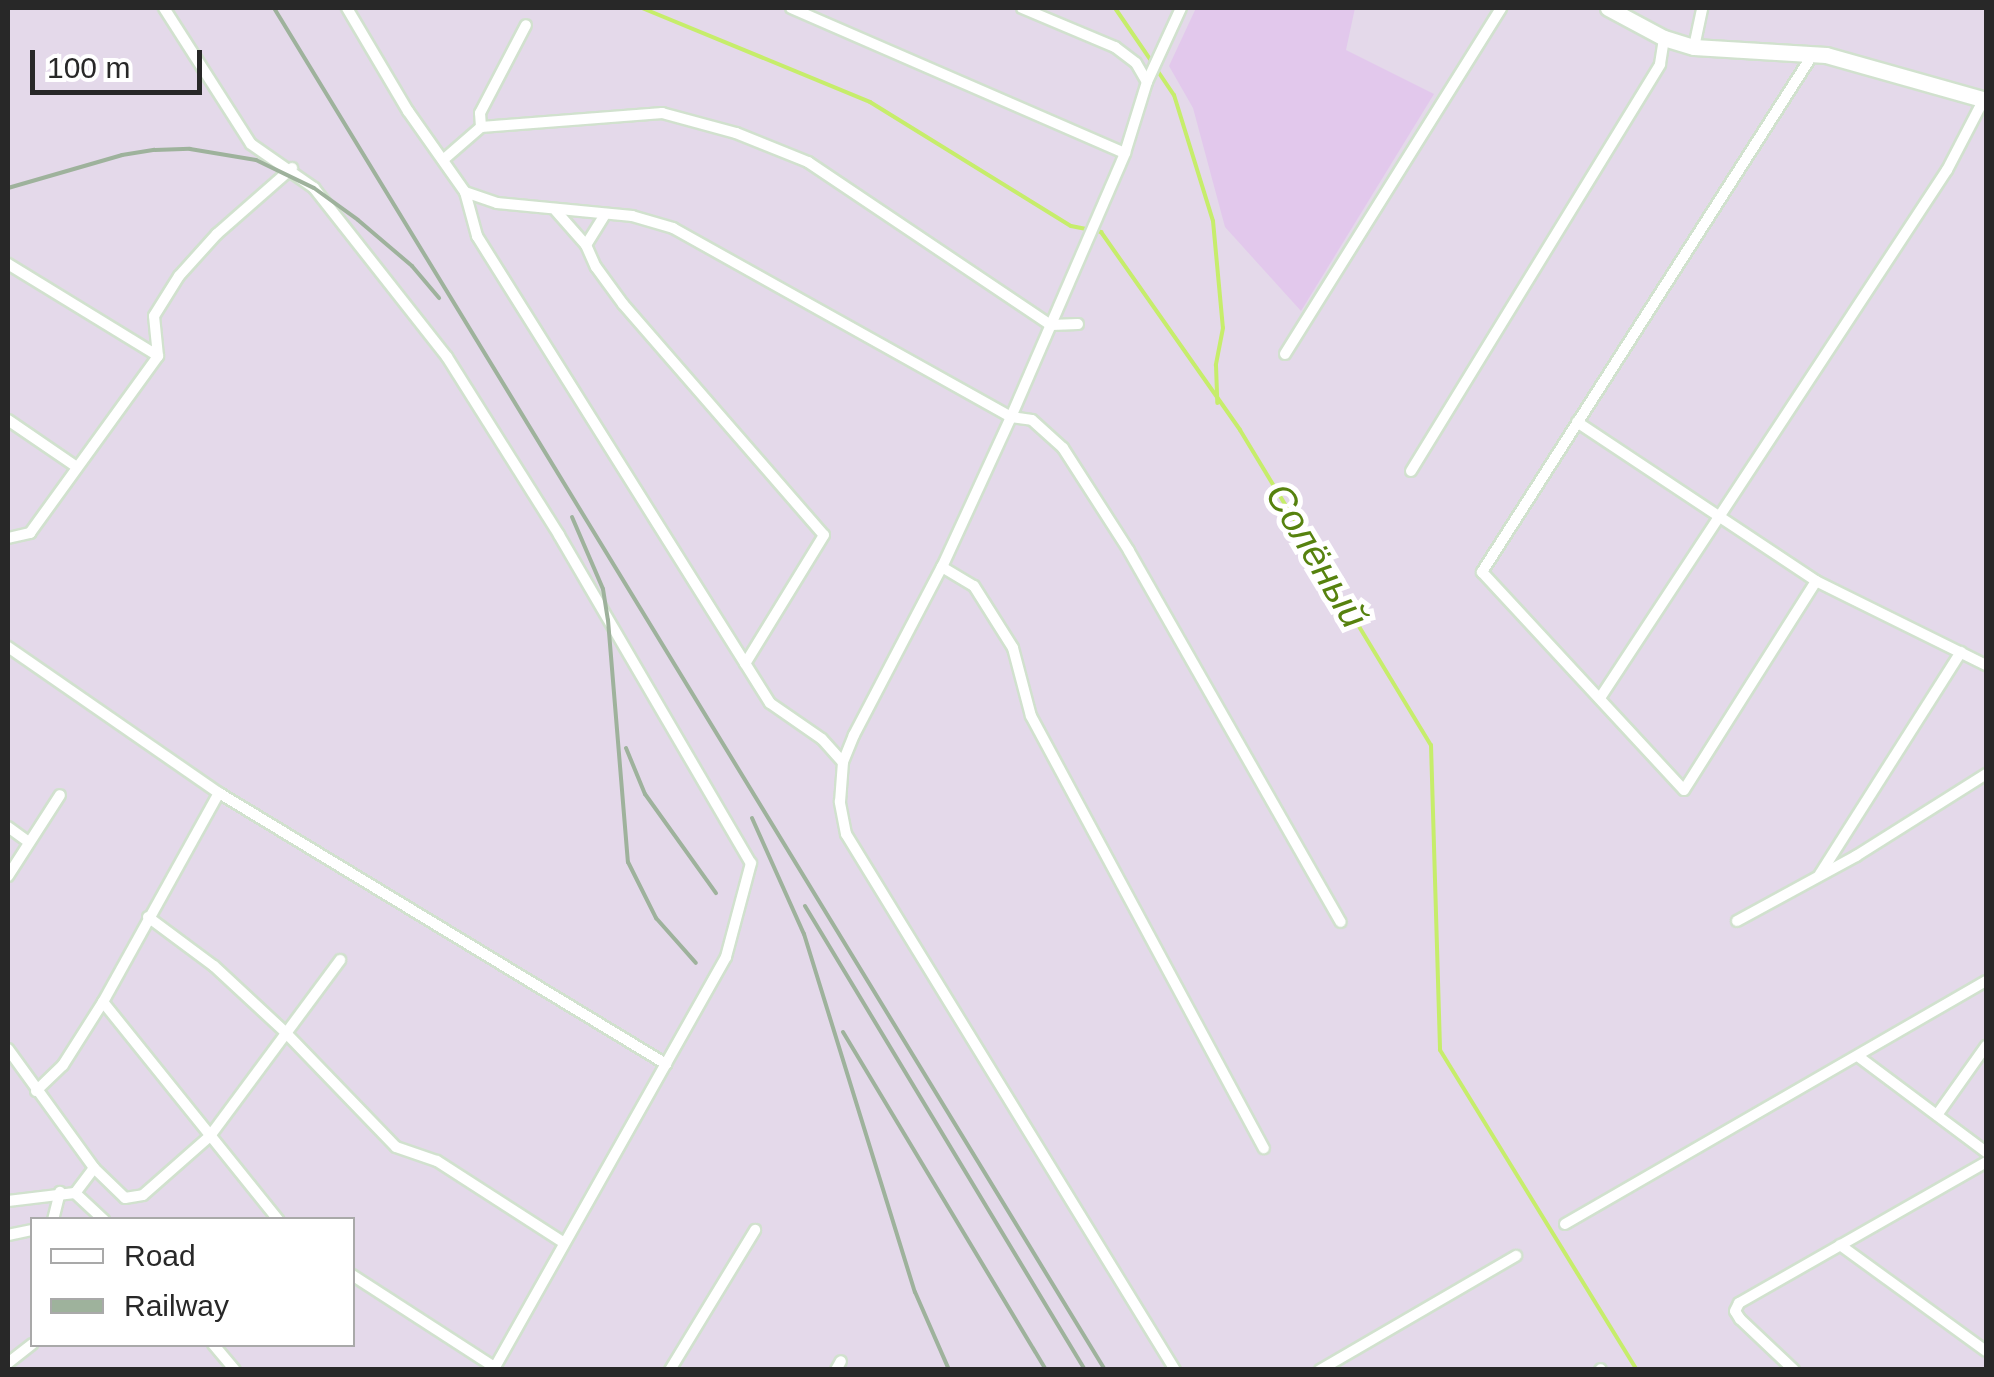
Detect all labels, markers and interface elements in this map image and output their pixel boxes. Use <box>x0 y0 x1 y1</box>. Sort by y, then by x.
scale bar <box>35 30 208 92</box>
text: 100 m <box>47 51 130 84</box>
water label: Солёный <box>1255 476 1377 636</box>
legend <box>30 1217 355 1347</box>
text: Road <box>124 1239 196 1272</box>
text: Railway <box>124 1289 229 1322</box>

